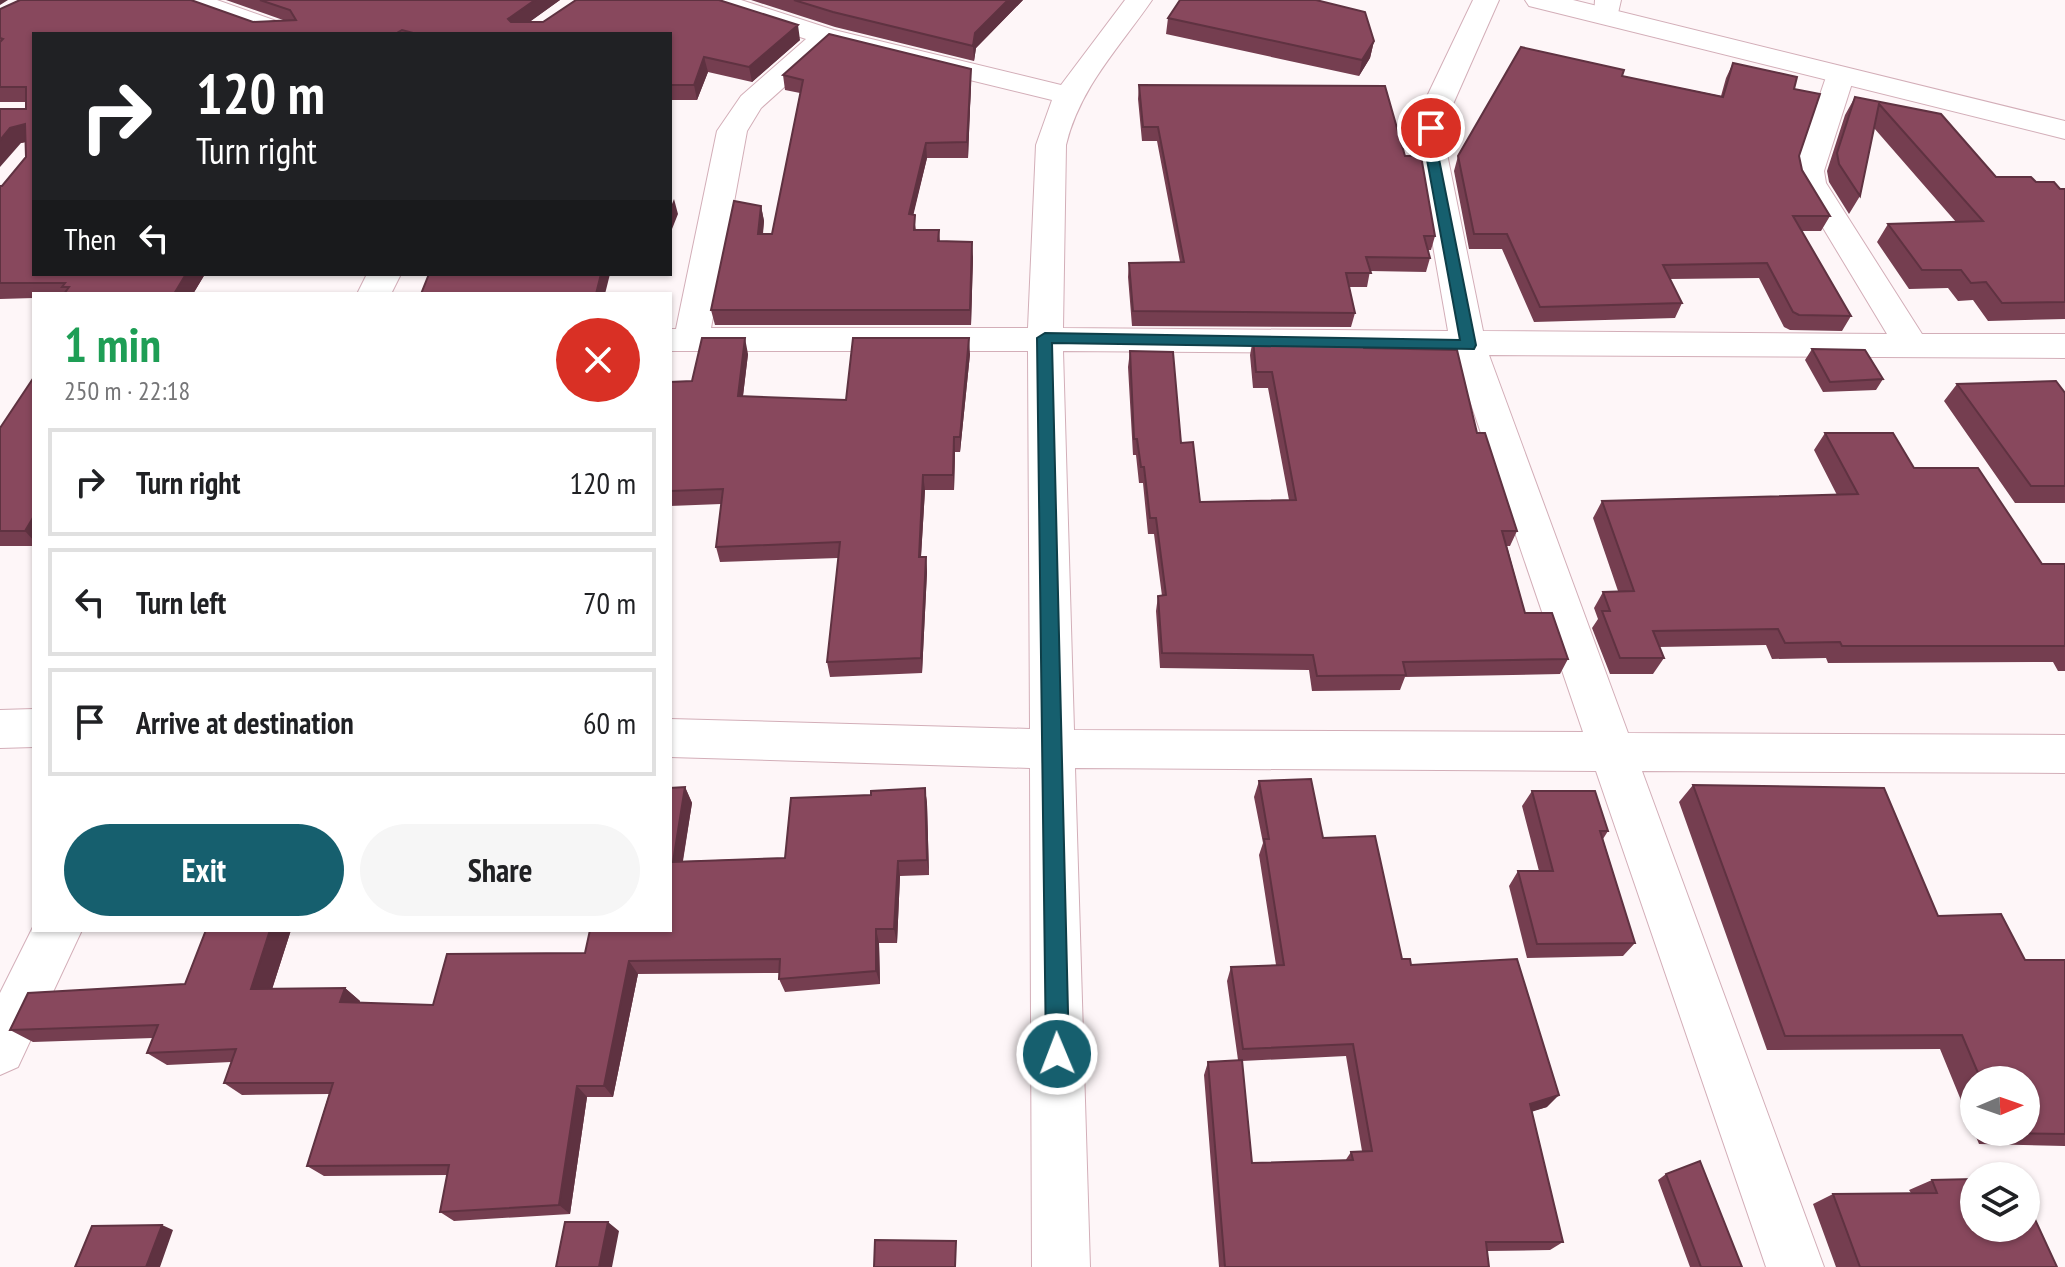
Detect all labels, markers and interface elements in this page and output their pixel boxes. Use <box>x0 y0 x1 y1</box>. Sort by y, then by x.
text: 120 m <box>196 57 325 129</box>
icon: right <box>64 64 168 168</box>
pin <box>1397 94 1465 162</box>
icon: arrive <box>1409 106 1453 150</box>
text: Turn right <box>196 127 317 174</box>
icon: left <box>132 216 176 260</box>
text: Then <box>64 219 116 258</box>
text: 1 min <box>64 313 161 375</box>
button: close <box>556 318 640 402</box>
text: 250 m · 22:18 <box>64 374 190 407</box>
icon: right <box>68 460 112 504</box>
text: Turn right <box>136 463 240 502</box>
text: 120 m <box>570 463 636 502</box>
icon: left <box>68 580 112 624</box>
text: Turn left <box>136 583 226 622</box>
text: 70 m <box>583 583 636 622</box>
icon: arrive <box>68 700 112 744</box>
text: Arrive at destination <box>136 703 354 742</box>
text: 60 m <box>583 703 636 742</box>
button: Exit <box>64 824 344 916</box>
button: Share <box>360 824 640 916</box>
position arrow <box>1015 1012 1099 1096</box>
north arrow <box>1960 1066 2040 1146</box>
map controls <box>1960 1066 2040 1242</box>
button: layers <box>1960 1162 2040 1242</box>

